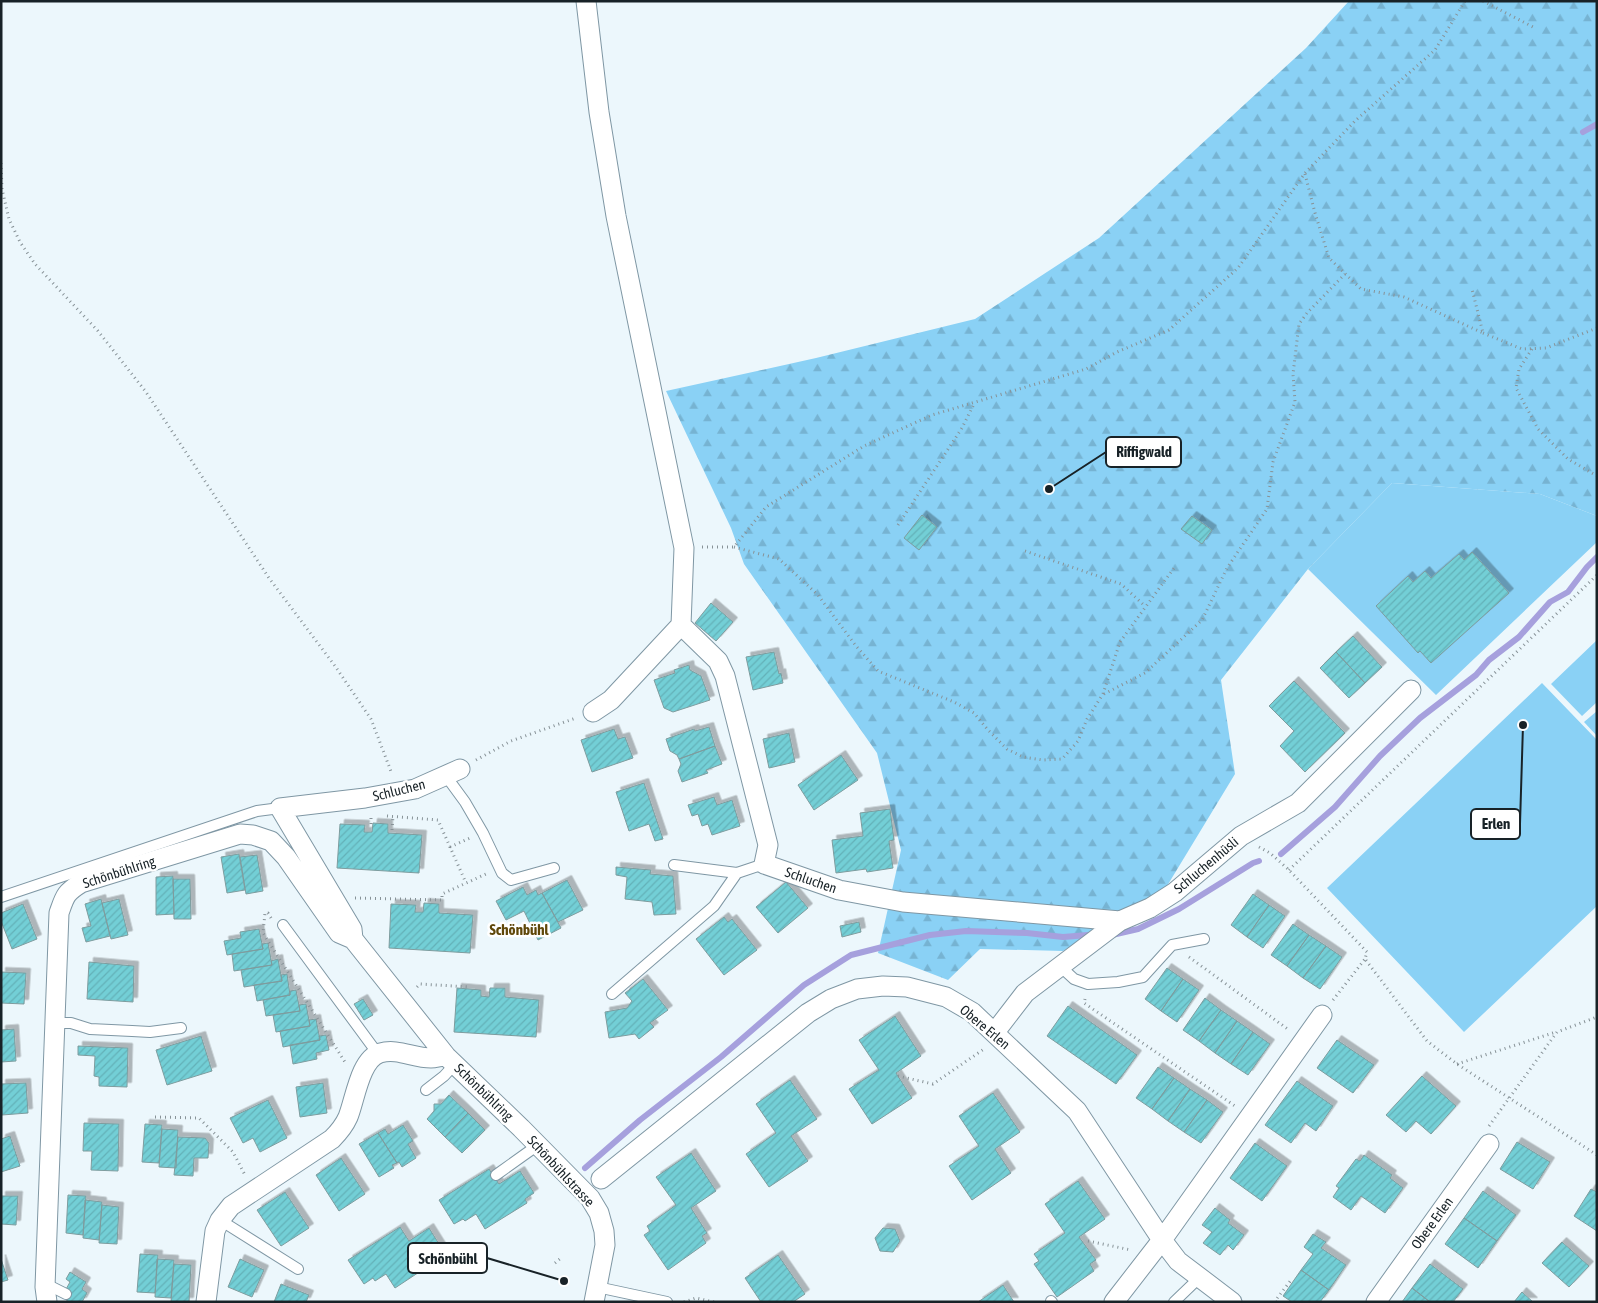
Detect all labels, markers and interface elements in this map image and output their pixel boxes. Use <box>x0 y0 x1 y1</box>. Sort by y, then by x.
callout: Riffigwald <box>1106 437 1181 467</box>
text: Riffigwald <box>1116 443 1172 460</box>
street label: Schluchen <box>371 776 427 804</box>
callout: Erlen <box>1471 809 1520 839</box>
text: Erlen <box>1482 815 1510 832</box>
street label: Schluchenhüsli <box>1171 834 1241 896</box>
street label: Schönbühlring <box>81 853 157 891</box>
street label: Schluchen <box>783 864 839 896</box>
district label: Schönbühl <box>489 921 550 938</box>
street label: Obere Erlen <box>957 1001 1013 1053</box>
street label: Schönbühlring <box>451 1060 517 1124</box>
street label: Schönbühlstrasse <box>524 1132 598 1210</box>
street label: Obere Erlen <box>1408 1194 1456 1252</box>
callout: Schönbühl <box>408 1243 487 1273</box>
text: Schönbühl <box>418 1250 479 1267</box>

